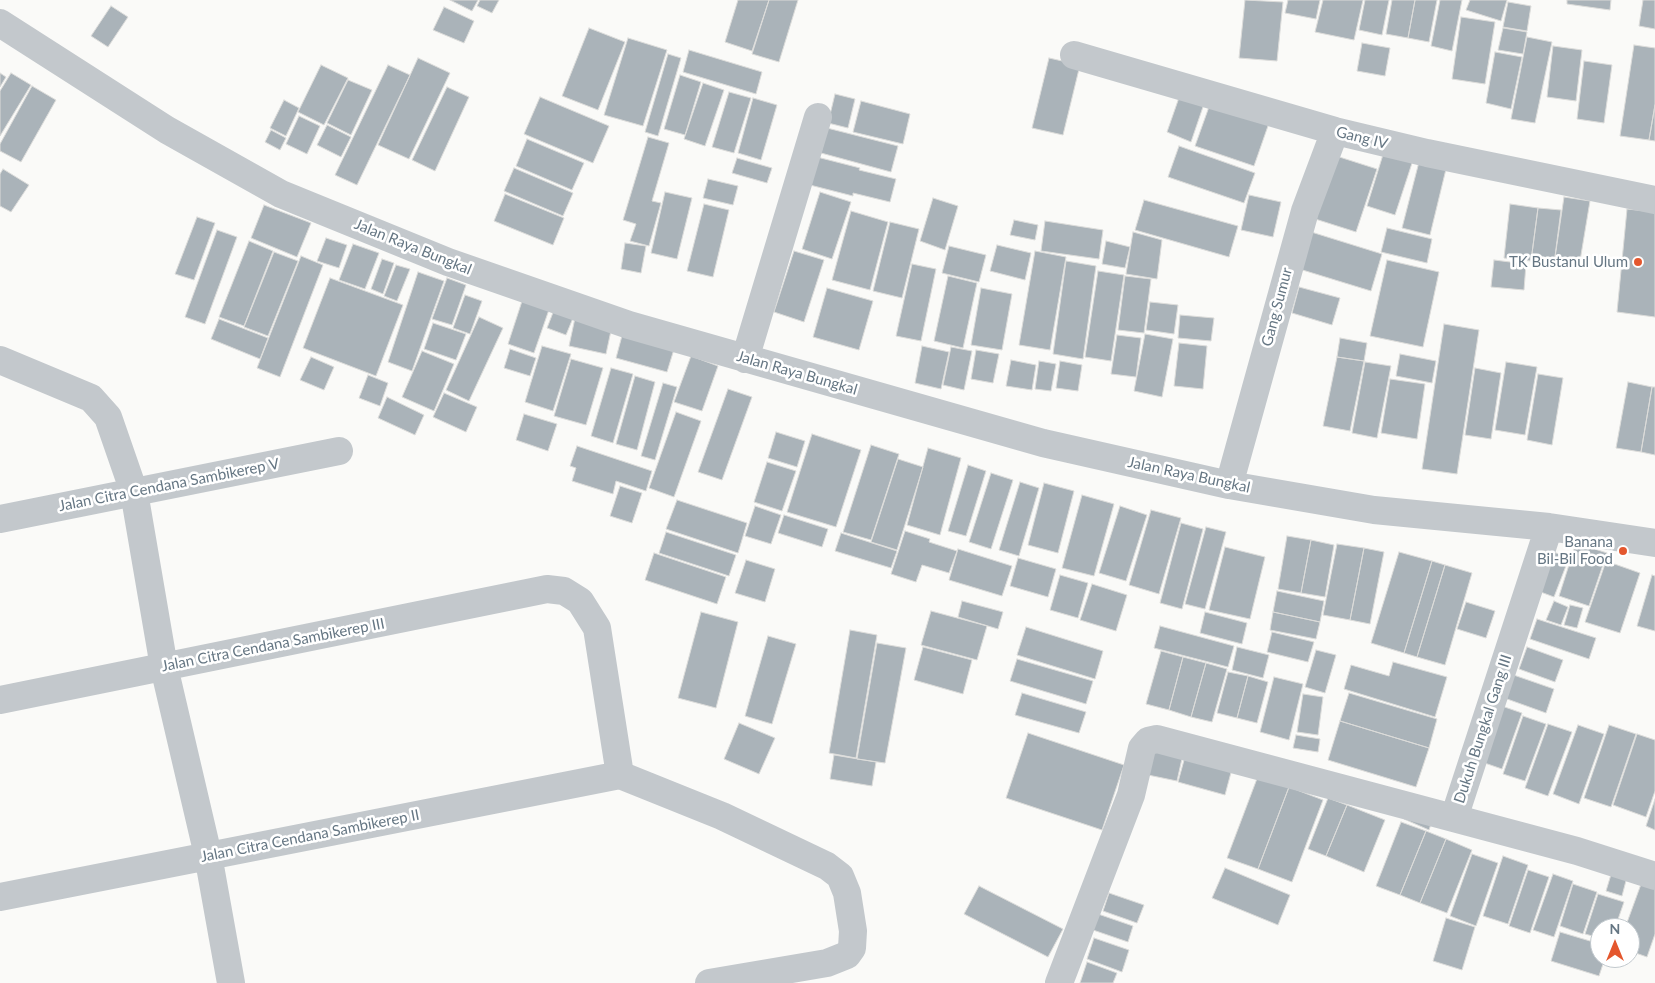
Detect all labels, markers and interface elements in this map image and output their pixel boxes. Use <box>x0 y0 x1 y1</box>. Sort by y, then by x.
street label: Gang IV <box>1334 123 1390 153</box>
street label: Jalan Raya Bungkal <box>352 215 474 279</box>
place label: TK Bustanul Ulum <box>1509 253 1628 271</box>
marker: TK Bustanul Ulum <box>1632 256 1644 268</box>
street label: Gang Sumur <box>1258 266 1296 348</box>
street label: Jalan Raya Bungkal <box>735 347 859 399</box>
street label: Jalan Raya Bungkal <box>1126 453 1252 497</box>
street label: Jalan Citra Cendana Sambikerep V <box>57 455 281 515</box>
place label: Banana Bil-Bil Food <box>1537 533 1613 568</box>
marker: Banana Bil-Bil Food <box>1617 545 1629 557</box>
street label: Jalan Citra Cendana Sambikerep III <box>160 615 386 675</box>
street label: Dukuh Bungkal Gang III <box>1450 652 1516 806</box>
street label: Jalan Citra Cendana Sambikerep II <box>199 806 421 866</box>
north arrow <box>1590 918 1640 968</box>
text: N <box>1610 920 1620 937</box>

